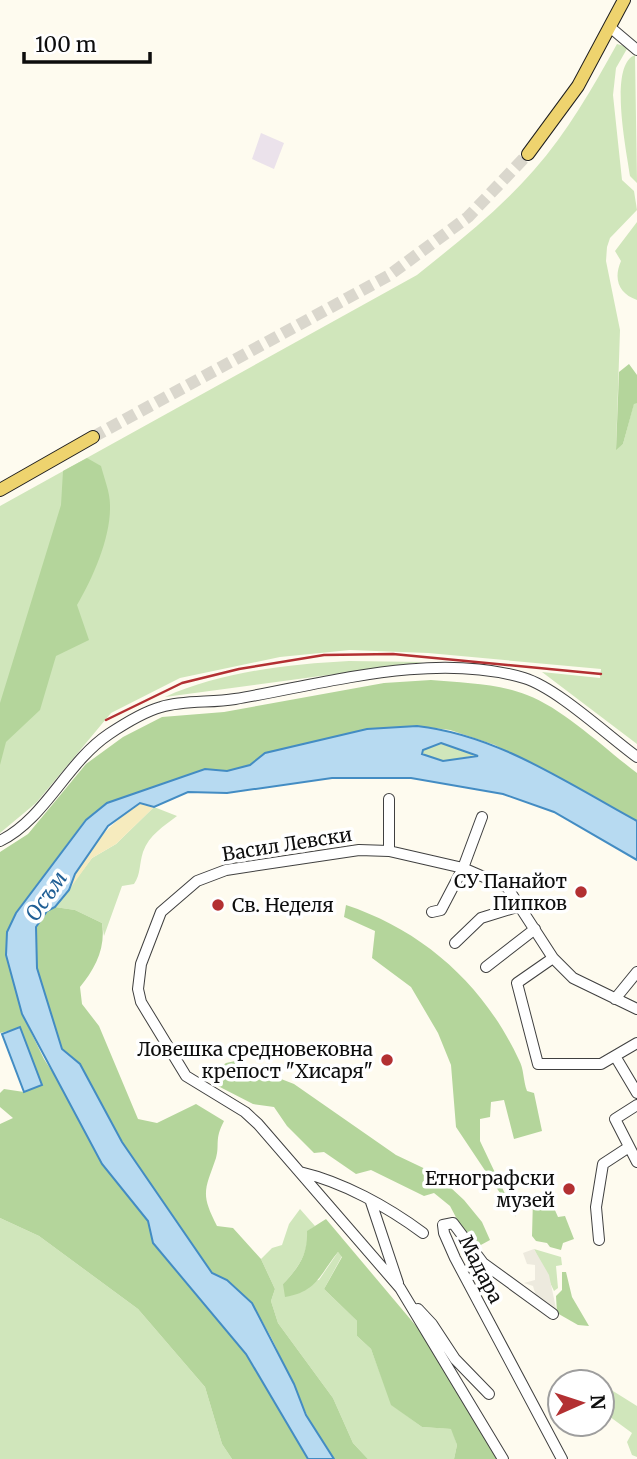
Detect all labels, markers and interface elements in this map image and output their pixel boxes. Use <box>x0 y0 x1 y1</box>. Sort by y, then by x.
scale bar <box>24 21 150 65</box>
text: 100 m <box>35 31 97 58</box>
street label: Васил Левски <box>220 822 354 866</box>
water label: Осъм <box>19 866 73 926</box>
place label: СУ Панайот Пипков <box>454 869 567 915</box>
marker: СУ Панайот Пипков <box>573 884 589 900</box>
place label: Св. Неделя <box>232 893 334 917</box>
marker: Св. Неделя <box>210 897 226 913</box>
place label: Ловешка средновековна крепост "Хисаря" <box>137 1037 373 1083</box>
marker: Ловешка средновековна крепост "Хисаря" <box>379 1052 395 1068</box>
place label: Етнографски музей <box>425 1166 555 1212</box>
marker: Етнографски музей <box>561 1181 577 1197</box>
street label: Мадара <box>454 1231 508 1307</box>
north arrow <box>546 1368 616 1438</box>
text: N <box>586 1394 610 1410</box>

